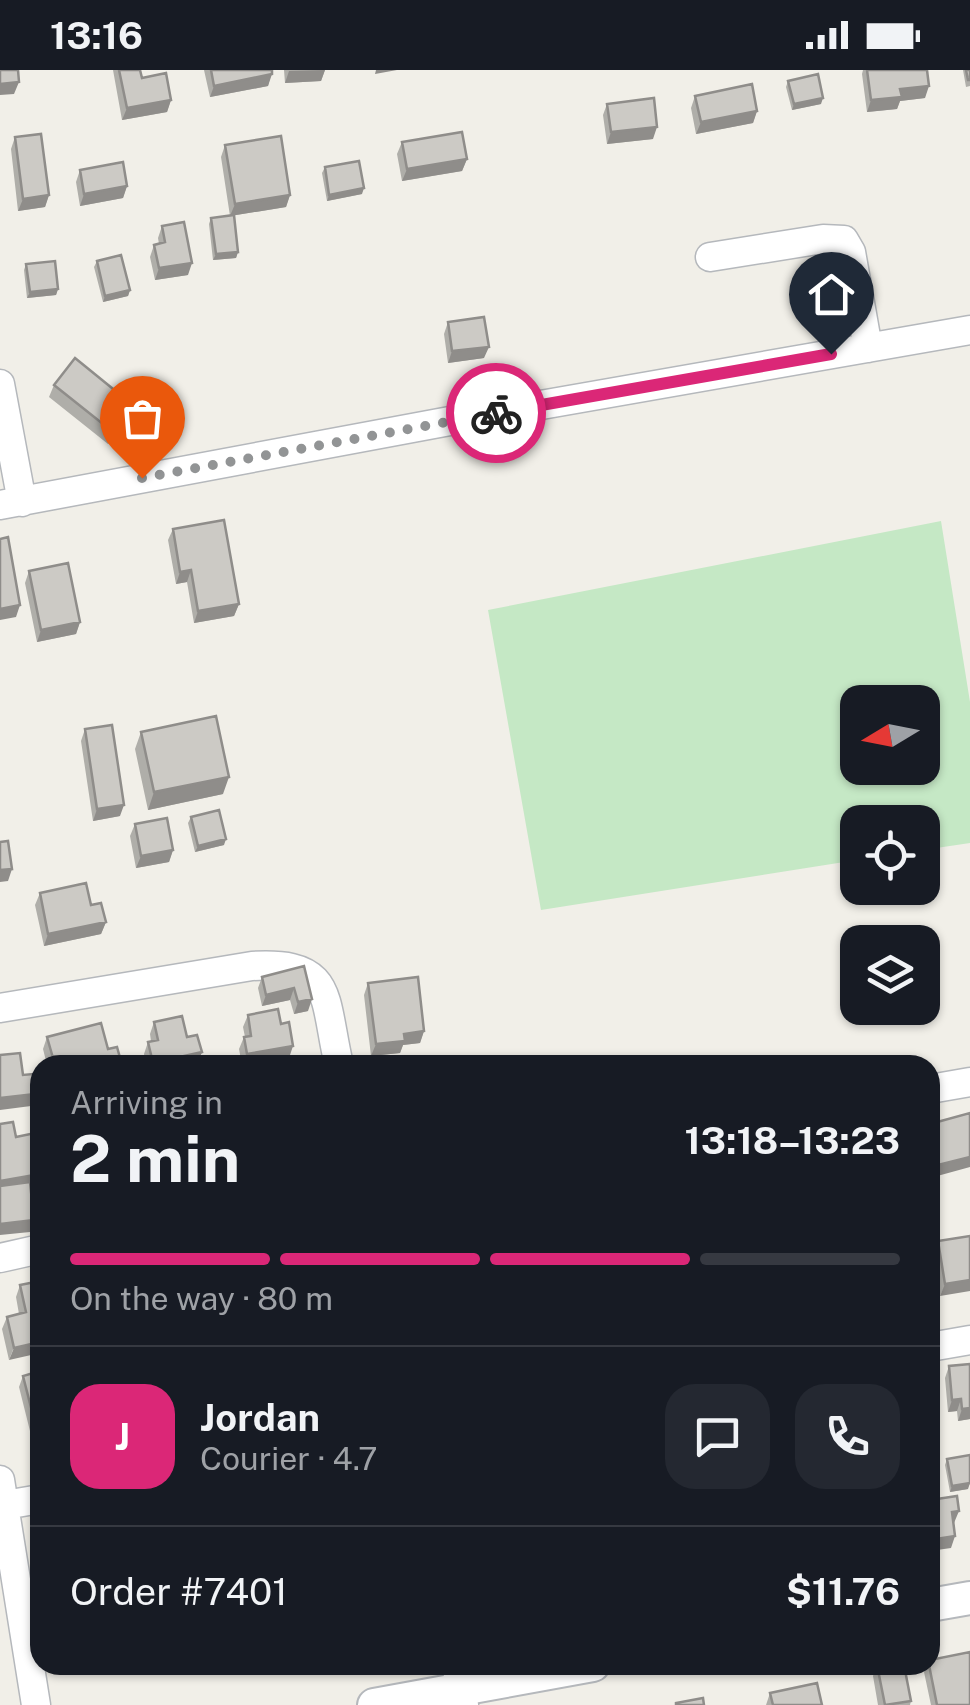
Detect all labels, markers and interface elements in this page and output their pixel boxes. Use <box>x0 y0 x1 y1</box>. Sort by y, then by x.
text: 13:16 <box>50 13 143 58</box>
pin <box>789 252 874 355</box>
icon: home <box>804 267 859 322</box>
courier <box>446 363 546 463</box>
pin <box>100 376 185 479</box>
icon: bike <box>469 386 524 441</box>
icon: bag <box>115 391 170 446</box>
north arrow <box>840 685 940 785</box>
map controls <box>840 685 940 1025</box>
button: locate <box>840 805 940 905</box>
button: layers <box>840 925 940 1025</box>
text: Arriving in <box>70 1084 223 1121</box>
text: 13:18–13:23 <box>685 1118 900 1163</box>
text: 2 min <box>70 1120 240 1197</box>
text: On the way · 80 m <box>70 1280 333 1317</box>
button: chat <box>665 1384 770 1489</box>
button: phone <box>795 1384 900 1489</box>
text: Jordan <box>200 1395 320 1440</box>
text: J <box>115 1414 130 1459</box>
text: Courier · 4.7 <box>200 1440 377 1477</box>
text: Order #7401 <box>70 1569 288 1614</box>
text: $11.76 <box>786 1569 900 1614</box>

